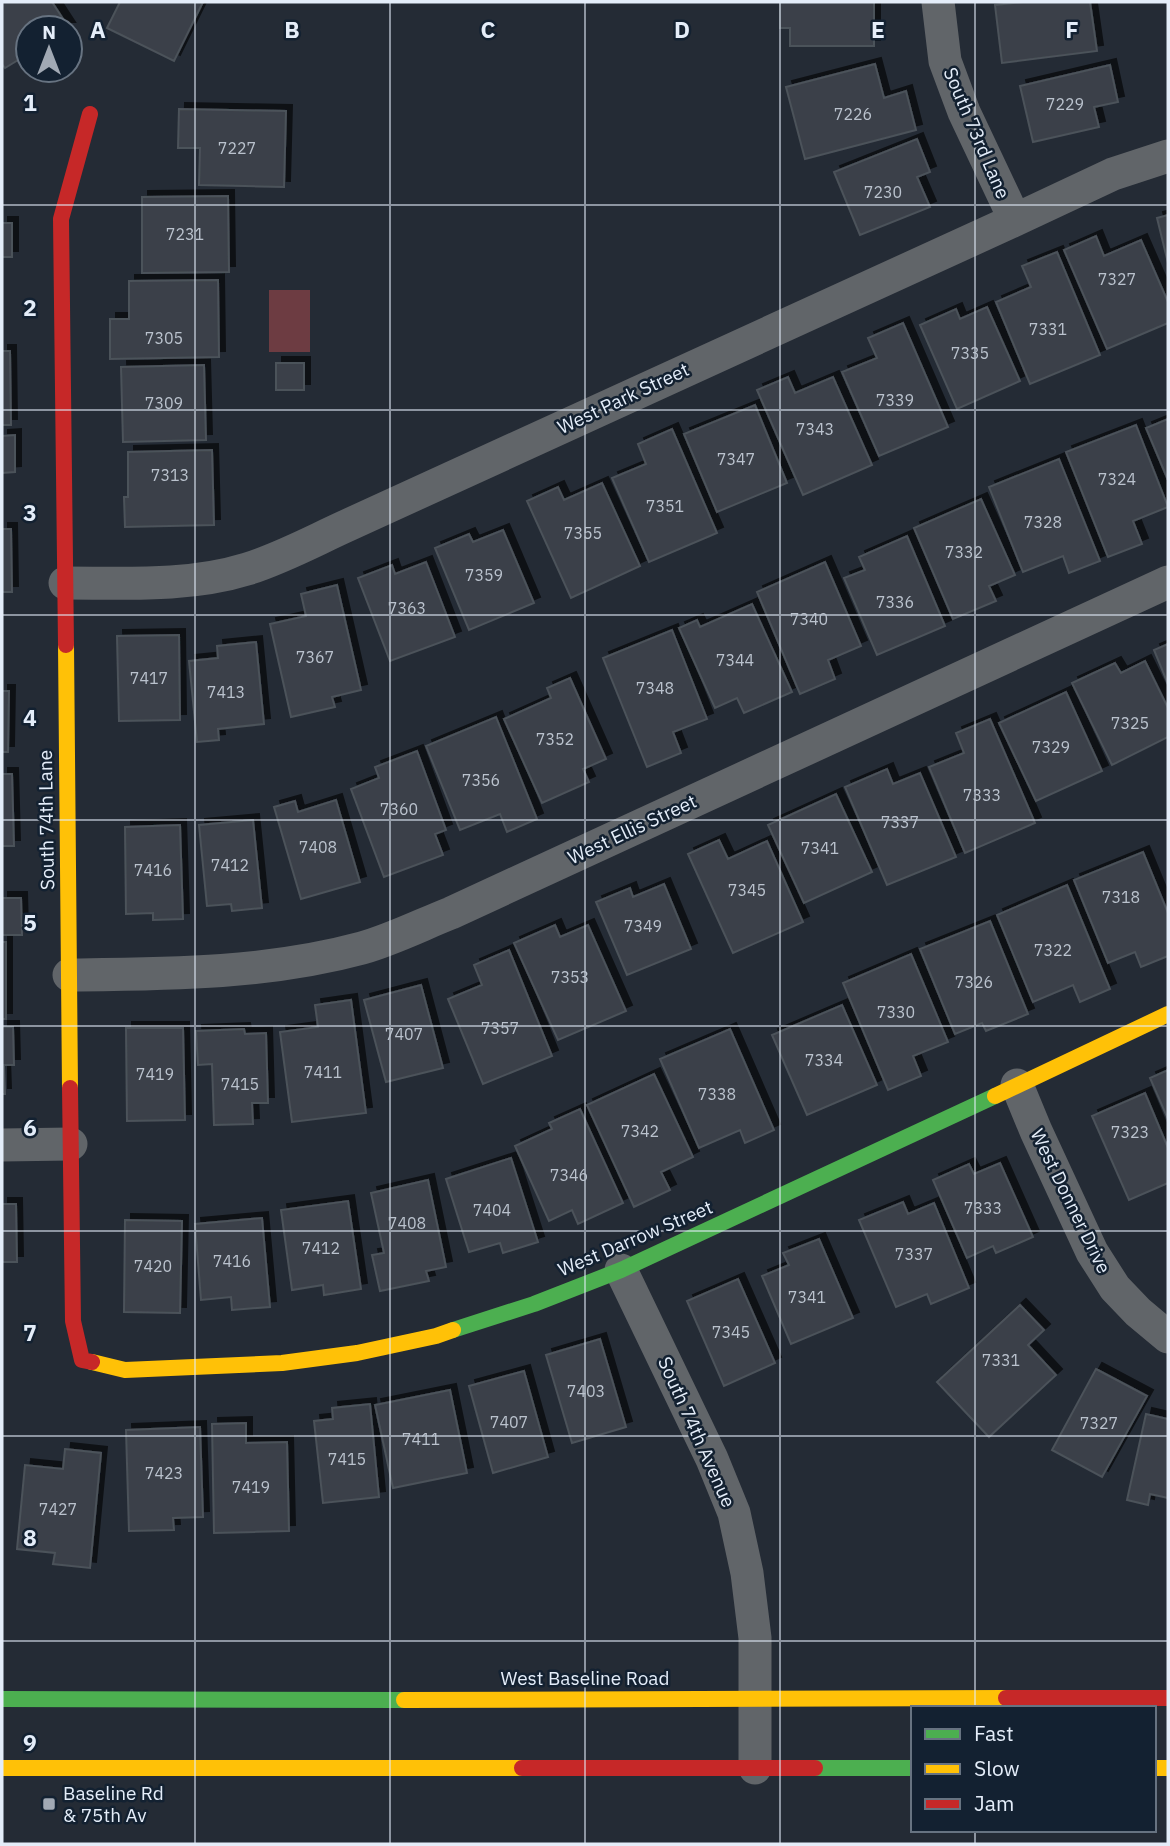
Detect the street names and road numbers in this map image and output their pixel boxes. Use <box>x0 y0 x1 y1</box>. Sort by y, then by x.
street label: South 73rd Lane <box>939 64 1015 202</box>
street label: West Park Street <box>553 357 693 439</box>
street label: South 74th Lane <box>33 750 59 890</box>
street label: West Ellis Street <box>564 789 700 869</box>
street label: West Donner Drive <box>1026 1125 1116 1277</box>
street label: West Darrow Street <box>554 1195 716 1281</box>
street label: South 74th Avenue <box>653 1353 741 1511</box>
street label: West Baseline Road <box>501 1666 669 1690</box>

